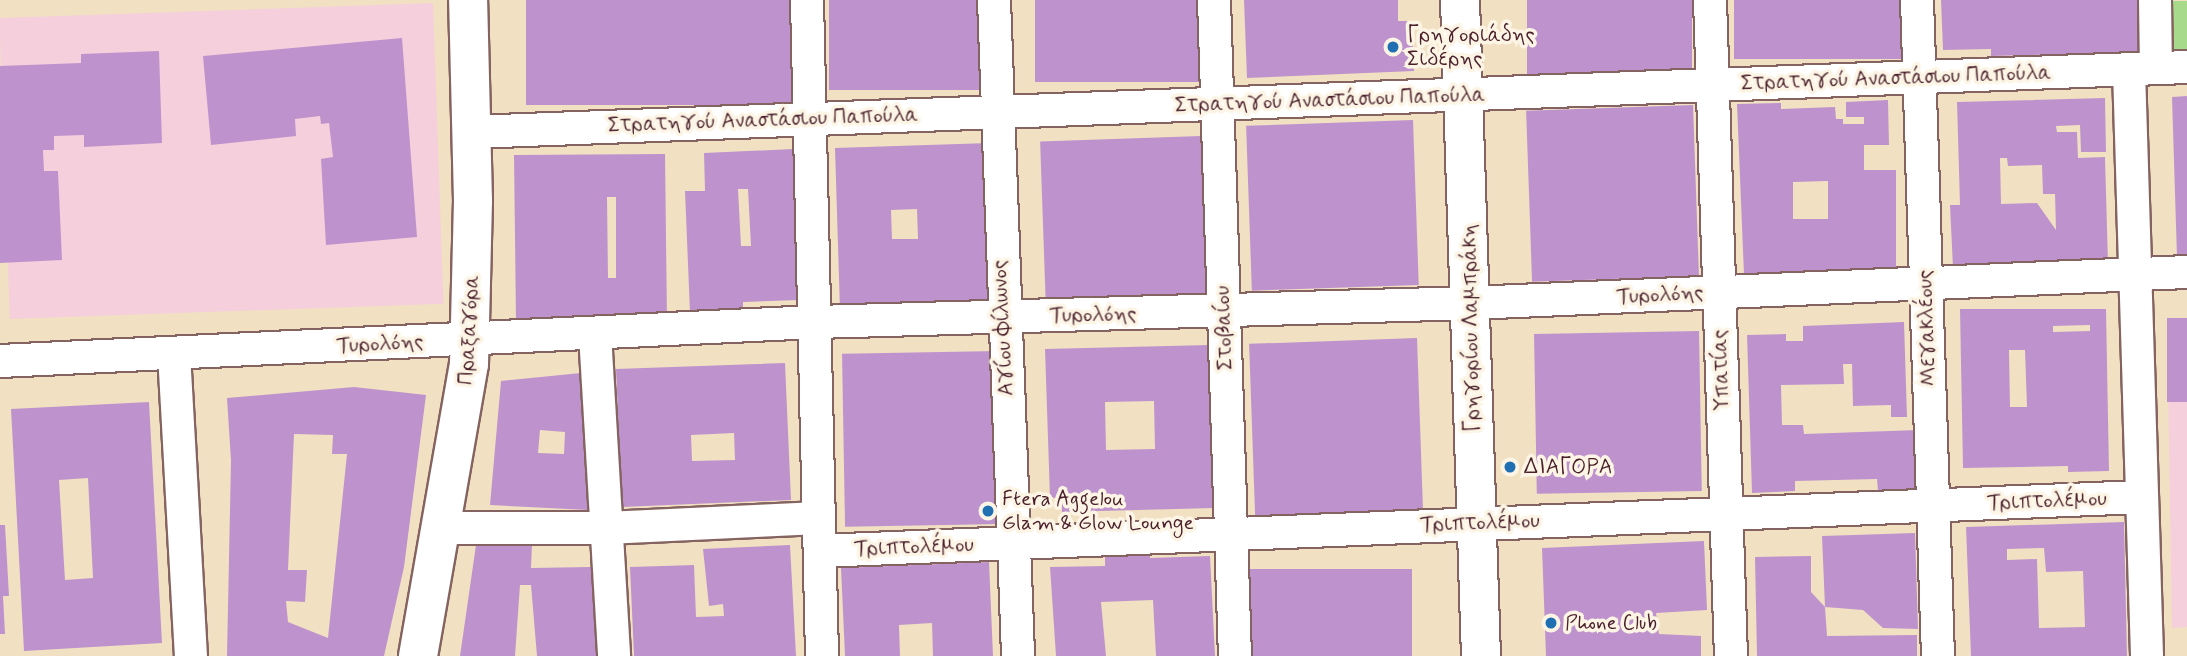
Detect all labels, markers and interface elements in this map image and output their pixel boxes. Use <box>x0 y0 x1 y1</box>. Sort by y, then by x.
place label: Γρηγοριάδης Σιδέρης <box>1407 22 1535 72</box>
marker: Γρηγοριάδης Σιδέρης <box>1385 39 1401 55</box>
street label: Στρατηγού Αναστάσιου Παπούλα <box>1740 60 2052 96</box>
street label: Στρατηγού Αναστάσιου Παπούλα <box>1174 82 1486 118</box>
street label: Στρατηγού Αναστάσιου Παπούλα <box>607 102 919 138</box>
street label: Γρηγορίου Λαμπράκη <box>1457 224 1485 432</box>
street label: Αγίου Φίλωνος <box>987 259 1019 397</box>
street label: Μεγακλέους <box>1912 269 1942 387</box>
street label: Πραξαγόρα <box>454 274 484 386</box>
street label: Τυρολόης <box>1616 280 1704 310</box>
street label: Στοβαίου <box>1210 285 1238 371</box>
street label: Τυρολόης <box>1049 302 1137 328</box>
street label: Τυρολόης <box>336 329 424 359</box>
street label: Υπατίας <box>1707 329 1735 411</box>
place label: ΔΙΑΓΟΡΑ <box>1524 454 1612 480</box>
marker: ΔΙΑΓΟΡΑ <box>1502 459 1518 475</box>
place label: Ftera Aggelou Glam & Glow Lounge <box>1002 486 1190 536</box>
street label: Τριπτολέμου <box>1987 486 2107 516</box>
marker: Ftera Aggelou Glam & Glow Lounge <box>980 503 996 519</box>
street label: Τριπτολέμου <box>1420 508 1540 538</box>
street label: Τριπτολέμου <box>854 532 974 562</box>
place label: Phone Club <box>1565 610 1664 636</box>
marker: Phone Club <box>1543 615 1559 631</box>

